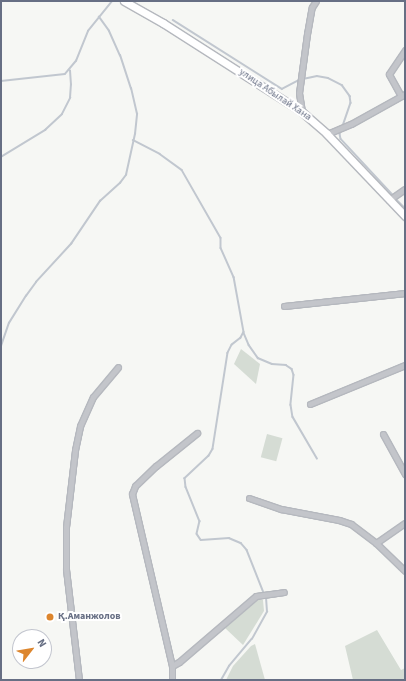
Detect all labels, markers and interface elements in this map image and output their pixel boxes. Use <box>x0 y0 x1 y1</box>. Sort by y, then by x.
street label: улица Абылай Хана <box>237 66 313 124</box>
place label: Қ.Аманжолов <box>58 611 121 623</box>
marker: Қ.Аманжолов <box>45 612 55 622</box>
north arrow <box>12 629 52 669</box>
text: N <box>34 636 50 650</box>

